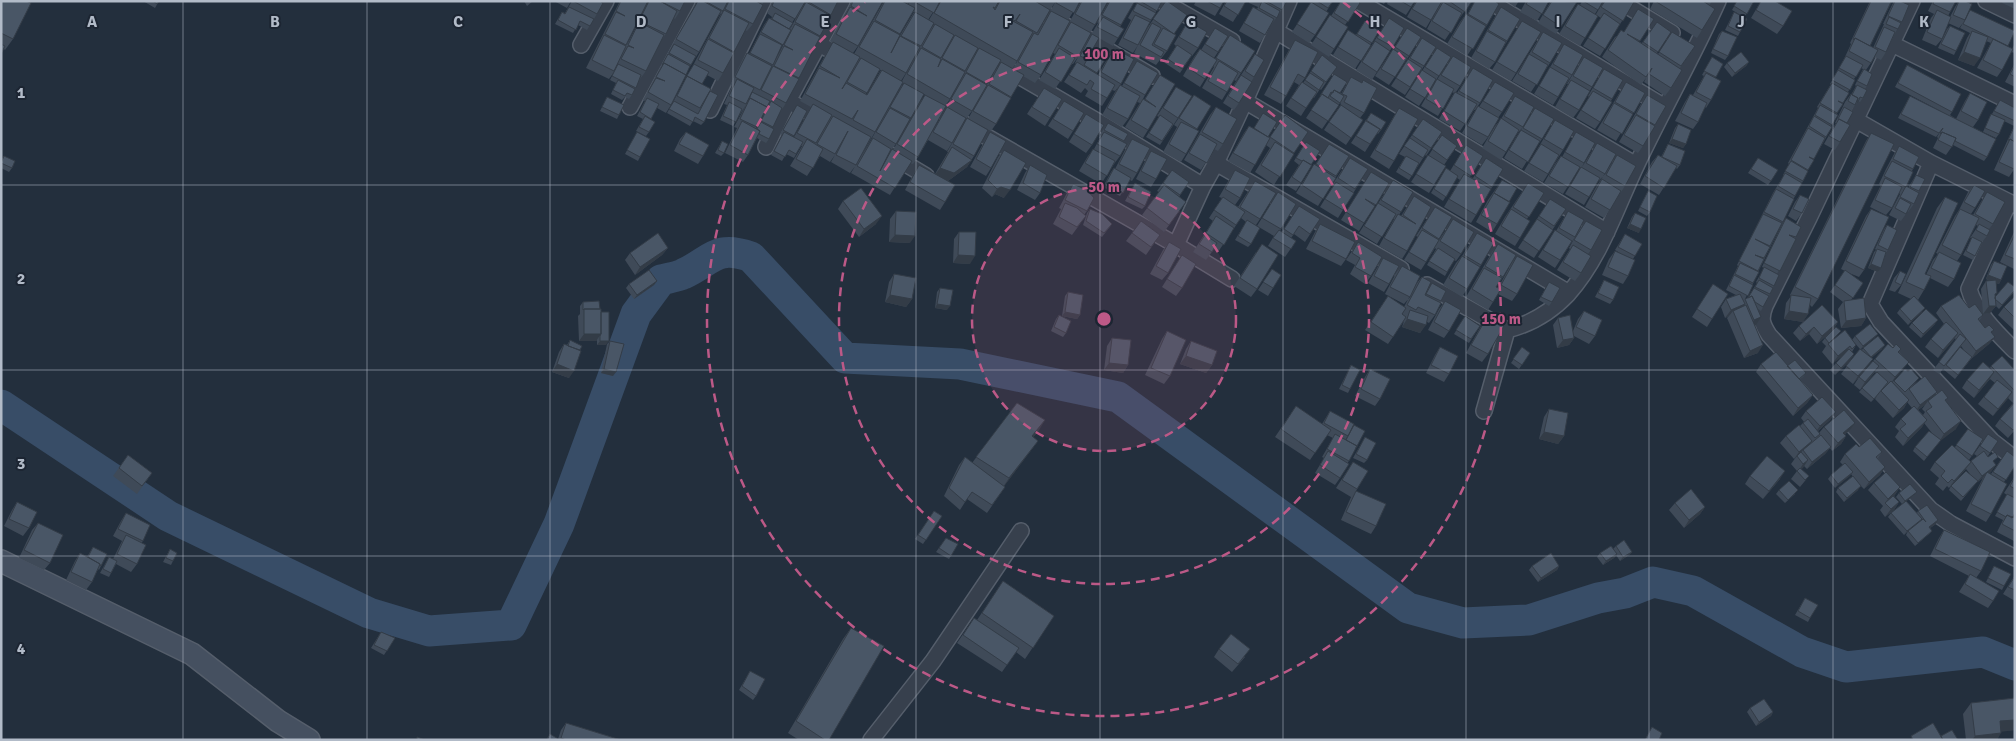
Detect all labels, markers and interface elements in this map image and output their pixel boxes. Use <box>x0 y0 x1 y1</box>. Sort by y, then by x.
text: A <box>87 12 98 32</box>
text: B <box>270 12 280 32</box>
text: C <box>453 12 463 32</box>
text: D <box>636 12 647 32</box>
text: E <box>820 12 830 32</box>
text: F <box>1004 12 1013 32</box>
text: G <box>1186 12 1196 32</box>
text: H <box>1370 12 1380 32</box>
text: I <box>1555 12 1561 32</box>
text: J <box>1737 12 1745 32</box>
text: K <box>1919 12 1929 32</box>
text: 100 m <box>1084 45 1124 63</box>
text: 1 <box>17 83 26 103</box>
text: 50 m <box>1088 178 1120 196</box>
text: 2 <box>17 269 25 289</box>
centre of rings <box>1095 310 1113 328</box>
text: 150 m <box>1481 310 1521 328</box>
text: 3 <box>17 454 25 474</box>
text: 4 <box>17 639 26 659</box>

